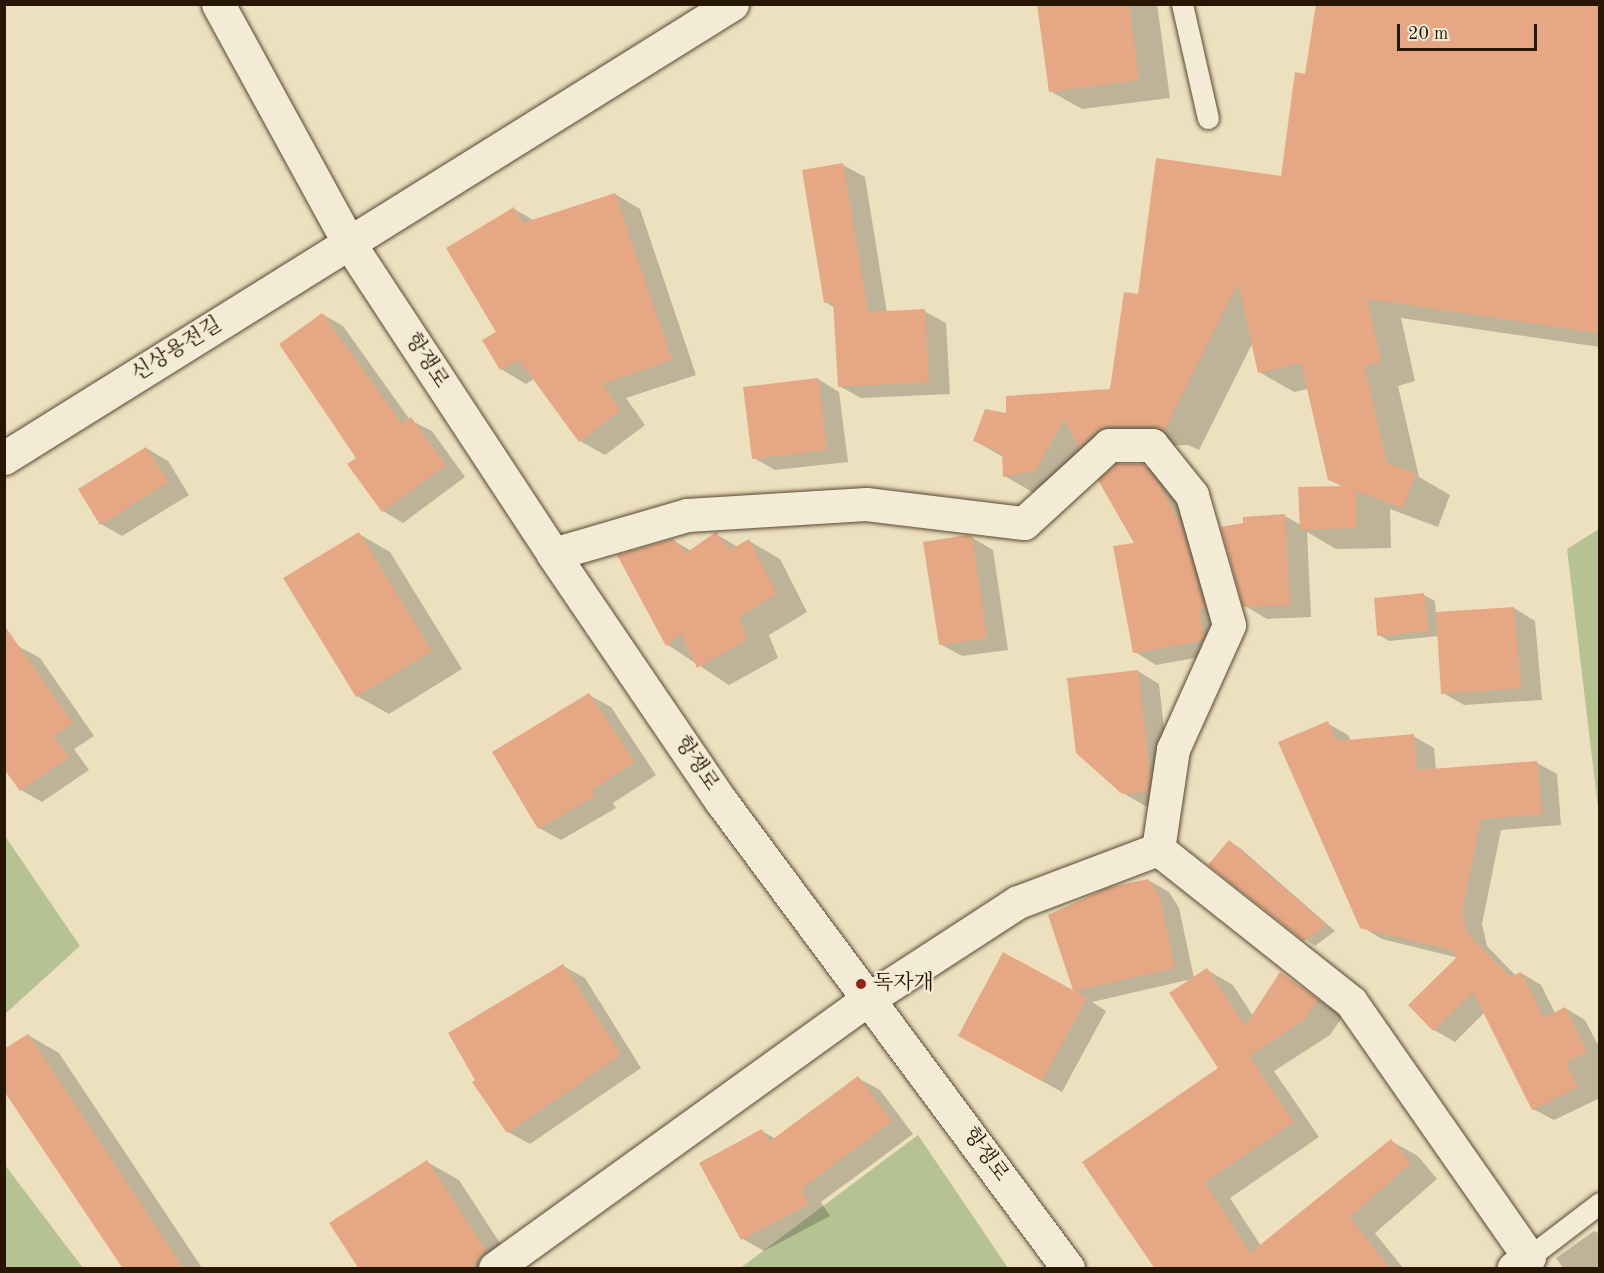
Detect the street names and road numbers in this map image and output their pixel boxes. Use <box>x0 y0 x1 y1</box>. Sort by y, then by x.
street label: 신상용전길 <box>127 312 227 388</box>
street label: 항쟁로 <box>399 329 453 393</box>
street label: 항쟁로 <box>669 732 723 796</box>
street label: 항쟁로 <box>957 1123 1013 1187</box>

